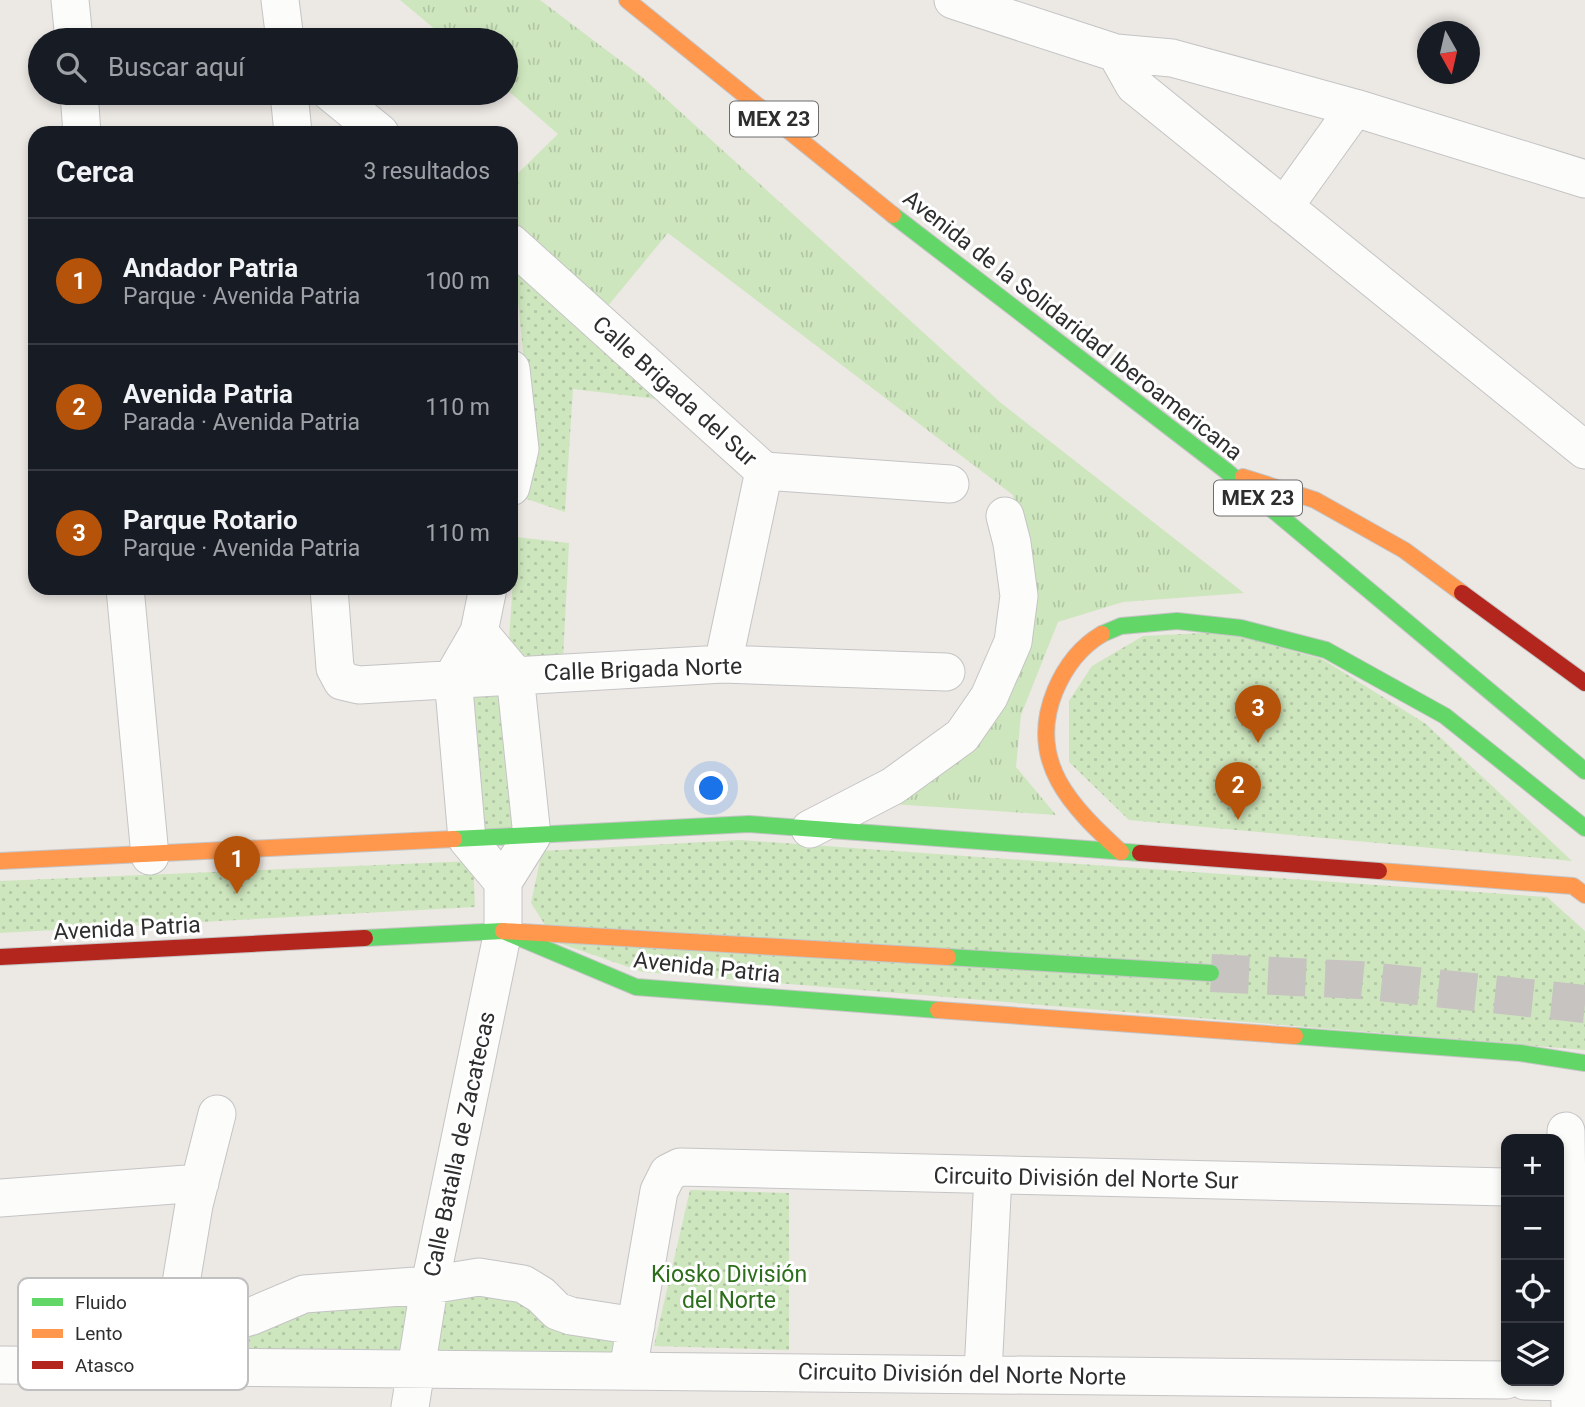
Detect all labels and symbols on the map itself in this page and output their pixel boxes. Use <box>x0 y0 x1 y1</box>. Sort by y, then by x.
north arrow <box>1417 21 1480 84</box>
road number: MEX 23 <box>730 102 818 136</box>
street label: Avenida de la Solidaridad Iberoamericana <box>898 185 1248 466</box>
street label: Calle Brigada del Sur <box>587 311 762 472</box>
road number: MEX 23 <box>1214 480 1302 516</box>
street label: Calle Brigada Norte <box>543 653 743 686</box>
pin: 3 <box>1235 685 1281 743</box>
pin: 2 <box>1215 762 1261 820</box>
your location <box>694 771 728 805</box>
pin: 1 <box>214 836 260 894</box>
street label: Avenida Patria <box>53 911 201 946</box>
street label: Avenida Patria <box>632 946 782 989</box>
street label: Calle Batalla de Zacatecas <box>418 1009 501 1279</box>
street label: Circuito División del Norte Sur <box>933 1162 1239 1195</box>
park label: Kiosko División del Norte <box>651 1261 807 1314</box>
legend <box>18 1278 248 1390</box>
text: Fluido <box>75 1291 127 1314</box>
text: Lento <box>75 1322 123 1345</box>
text: Atasco <box>75 1354 134 1377</box>
street label: Circuito División del Norte Norte <box>798 1358 1126 1391</box>

